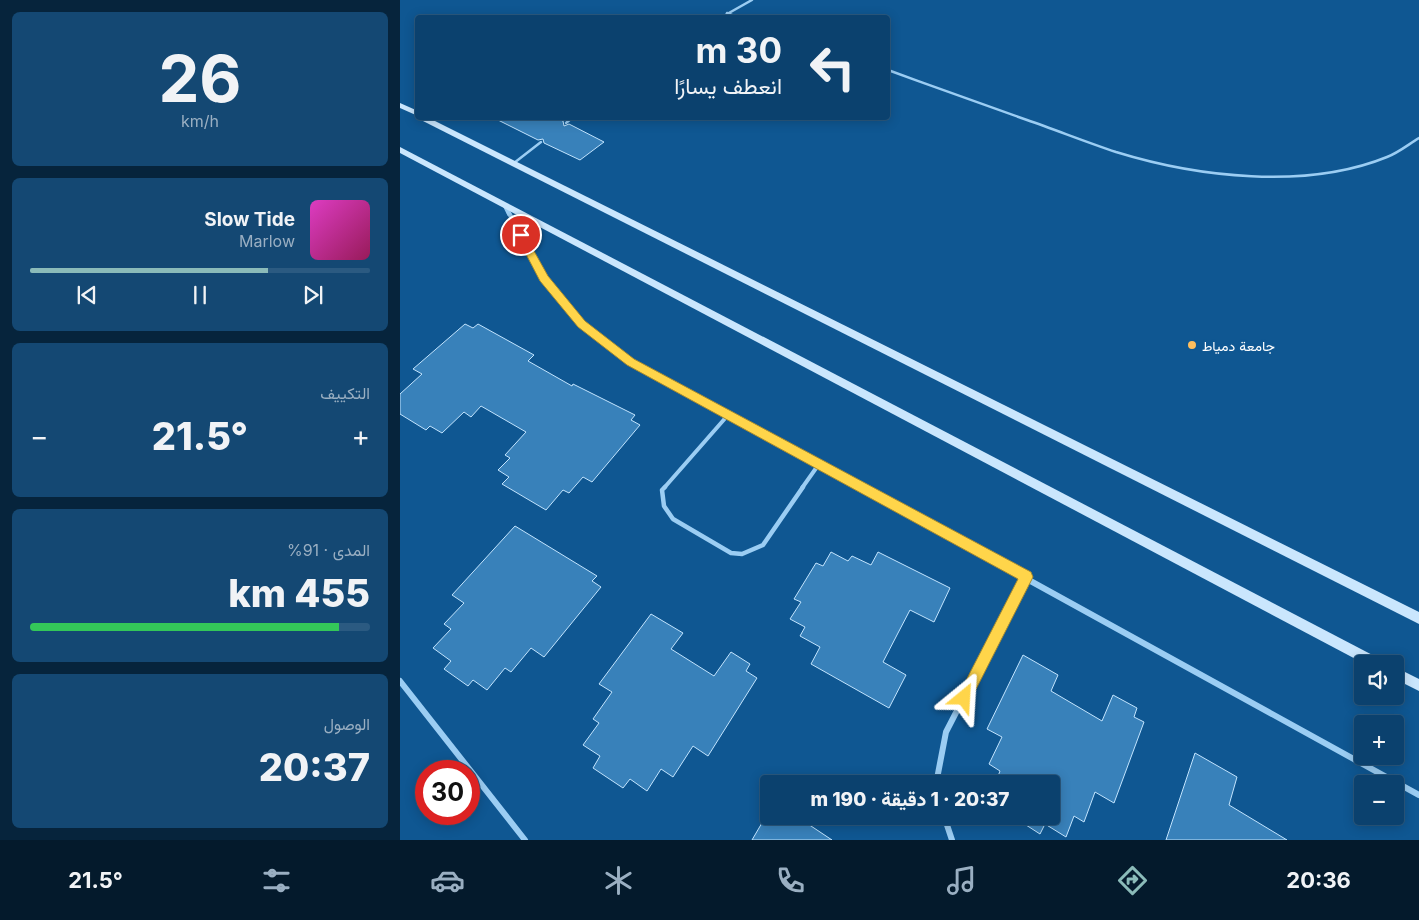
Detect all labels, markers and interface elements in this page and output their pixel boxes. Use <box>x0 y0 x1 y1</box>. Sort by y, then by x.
text: 30 m <box>696 29 782 71</box>
icon: left <box>800 35 865 100</box>
text: 26 <box>158 39 242 118</box>
text: انعطف يسارًا <box>674 73 782 99</box>
text: km/h <box>181 111 219 131</box>
text: Slow Tide <box>204 208 295 231</box>
pin <box>500 214 542 256</box>
icon: arrive <box>507 221 535 249</box>
text: Marlow <box>239 231 295 251</box>
icon: previous <box>73 281 101 309</box>
icon: pause <box>186 281 214 309</box>
icon: next <box>299 281 327 309</box>
place label: جامعة دمياط <box>1202 337 1275 355</box>
marker: جامعة دمياط <box>1186 339 1198 351</box>
text: التكييف <box>320 383 370 403</box>
text: 21.5° <box>152 413 248 459</box>
text: − <box>30 419 49 453</box>
text: + <box>351 419 370 453</box>
text: المدى · 91% <box>287 540 370 560</box>
text: 455 km <box>228 570 370 616</box>
map controls <box>1354 655 1404 825</box>
button: sound <box>1354 655 1404 705</box>
position arrow <box>937 671 989 723</box>
text: الوصول <box>324 714 370 734</box>
button: + <box>1354 715 1404 765</box>
text: 20:37 <box>259 744 370 790</box>
speed limit sign: 30 <box>415 760 480 825</box>
button: − <box>1354 775 1404 825</box>
text: 20:37 · 1 دقيقة · 190 m <box>810 788 1010 811</box>
icon: filters <box>259 863 294 898</box>
icon: car <box>430 863 465 898</box>
icon: climate <box>601 863 636 898</box>
icon: phone <box>773 863 808 898</box>
icon: music <box>944 863 979 898</box>
icon: directions <box>1115 863 1150 898</box>
text: 21.5° <box>68 867 123 893</box>
text: 20:36 <box>1286 867 1351 893</box>

